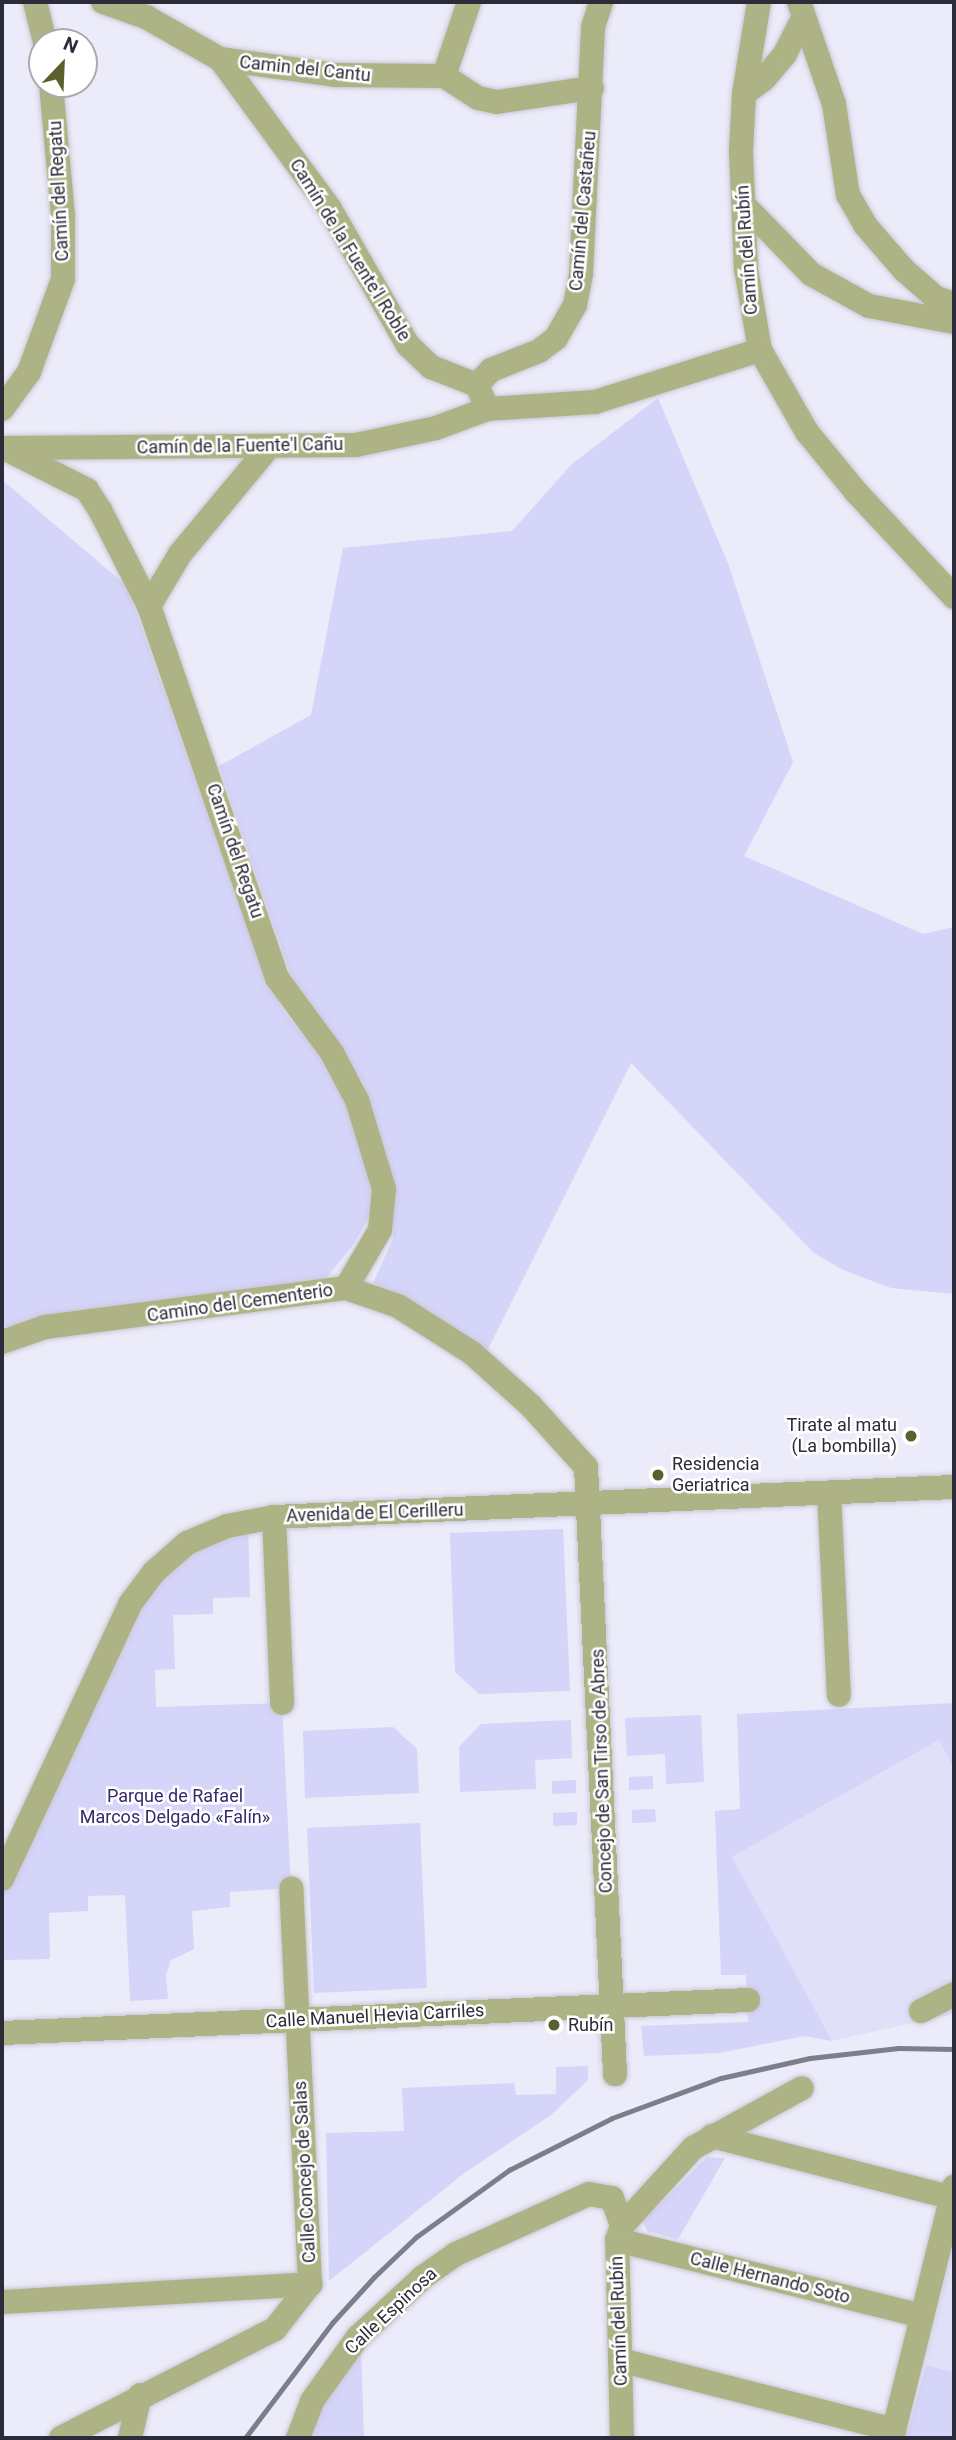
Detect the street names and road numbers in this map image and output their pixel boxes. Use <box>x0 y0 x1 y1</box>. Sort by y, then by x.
street label: Camin del Cantu <box>238 51 372 87</box>
street label: Camín del Regatu <box>45 120 73 262</box>
street label: Camín del Castañeu <box>565 130 601 292</box>
street label: Camín de la Fuente'l Roble <box>285 155 415 345</box>
street label: Camín del Rubín <box>732 184 762 316</box>
street label: Camín de la Fuente'l Cañu <box>136 433 344 459</box>
street label: Camín del Regatu <box>202 781 268 921</box>
street label: Camino del Cementerio <box>146 1279 334 1327</box>
street label: Avenida de El Cerilleru <box>286 1499 464 1527</box>
street label: Concejo de San Tirso de Abres <box>587 1648 617 1894</box>
street label: Calle Manuel Hevia Carriles <box>265 1999 485 2033</box>
street label: Calle Concejo de Salas <box>289 2080 321 2264</box>
street label: Calle Hernando Soto <box>688 2248 852 2308</box>
street label: Camín del Rubín <box>606 2256 632 2386</box>
street label: Calle Espinosa <box>341 2263 441 2359</box>

